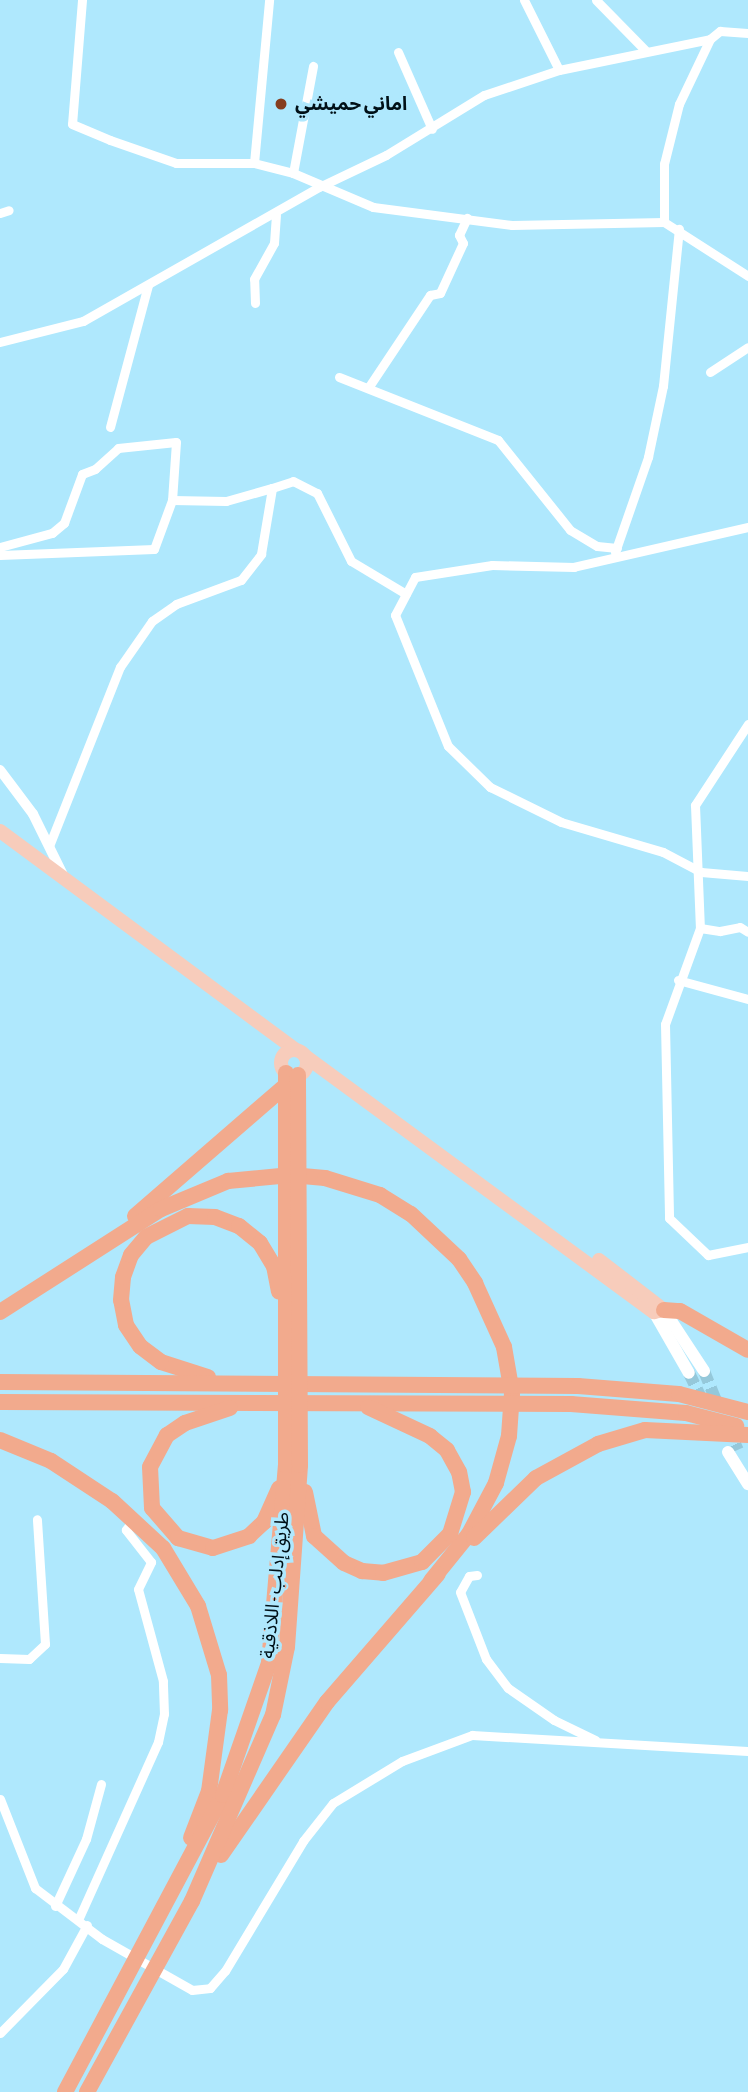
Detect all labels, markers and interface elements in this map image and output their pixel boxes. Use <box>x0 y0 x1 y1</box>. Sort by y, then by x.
place label: اماني حميشي <box>295 93 407 115</box>
marker: اماني حميشي <box>273 96 289 112</box>
street label: طريق إدلب - اللاذقية <box>256 1511 294 1659</box>

